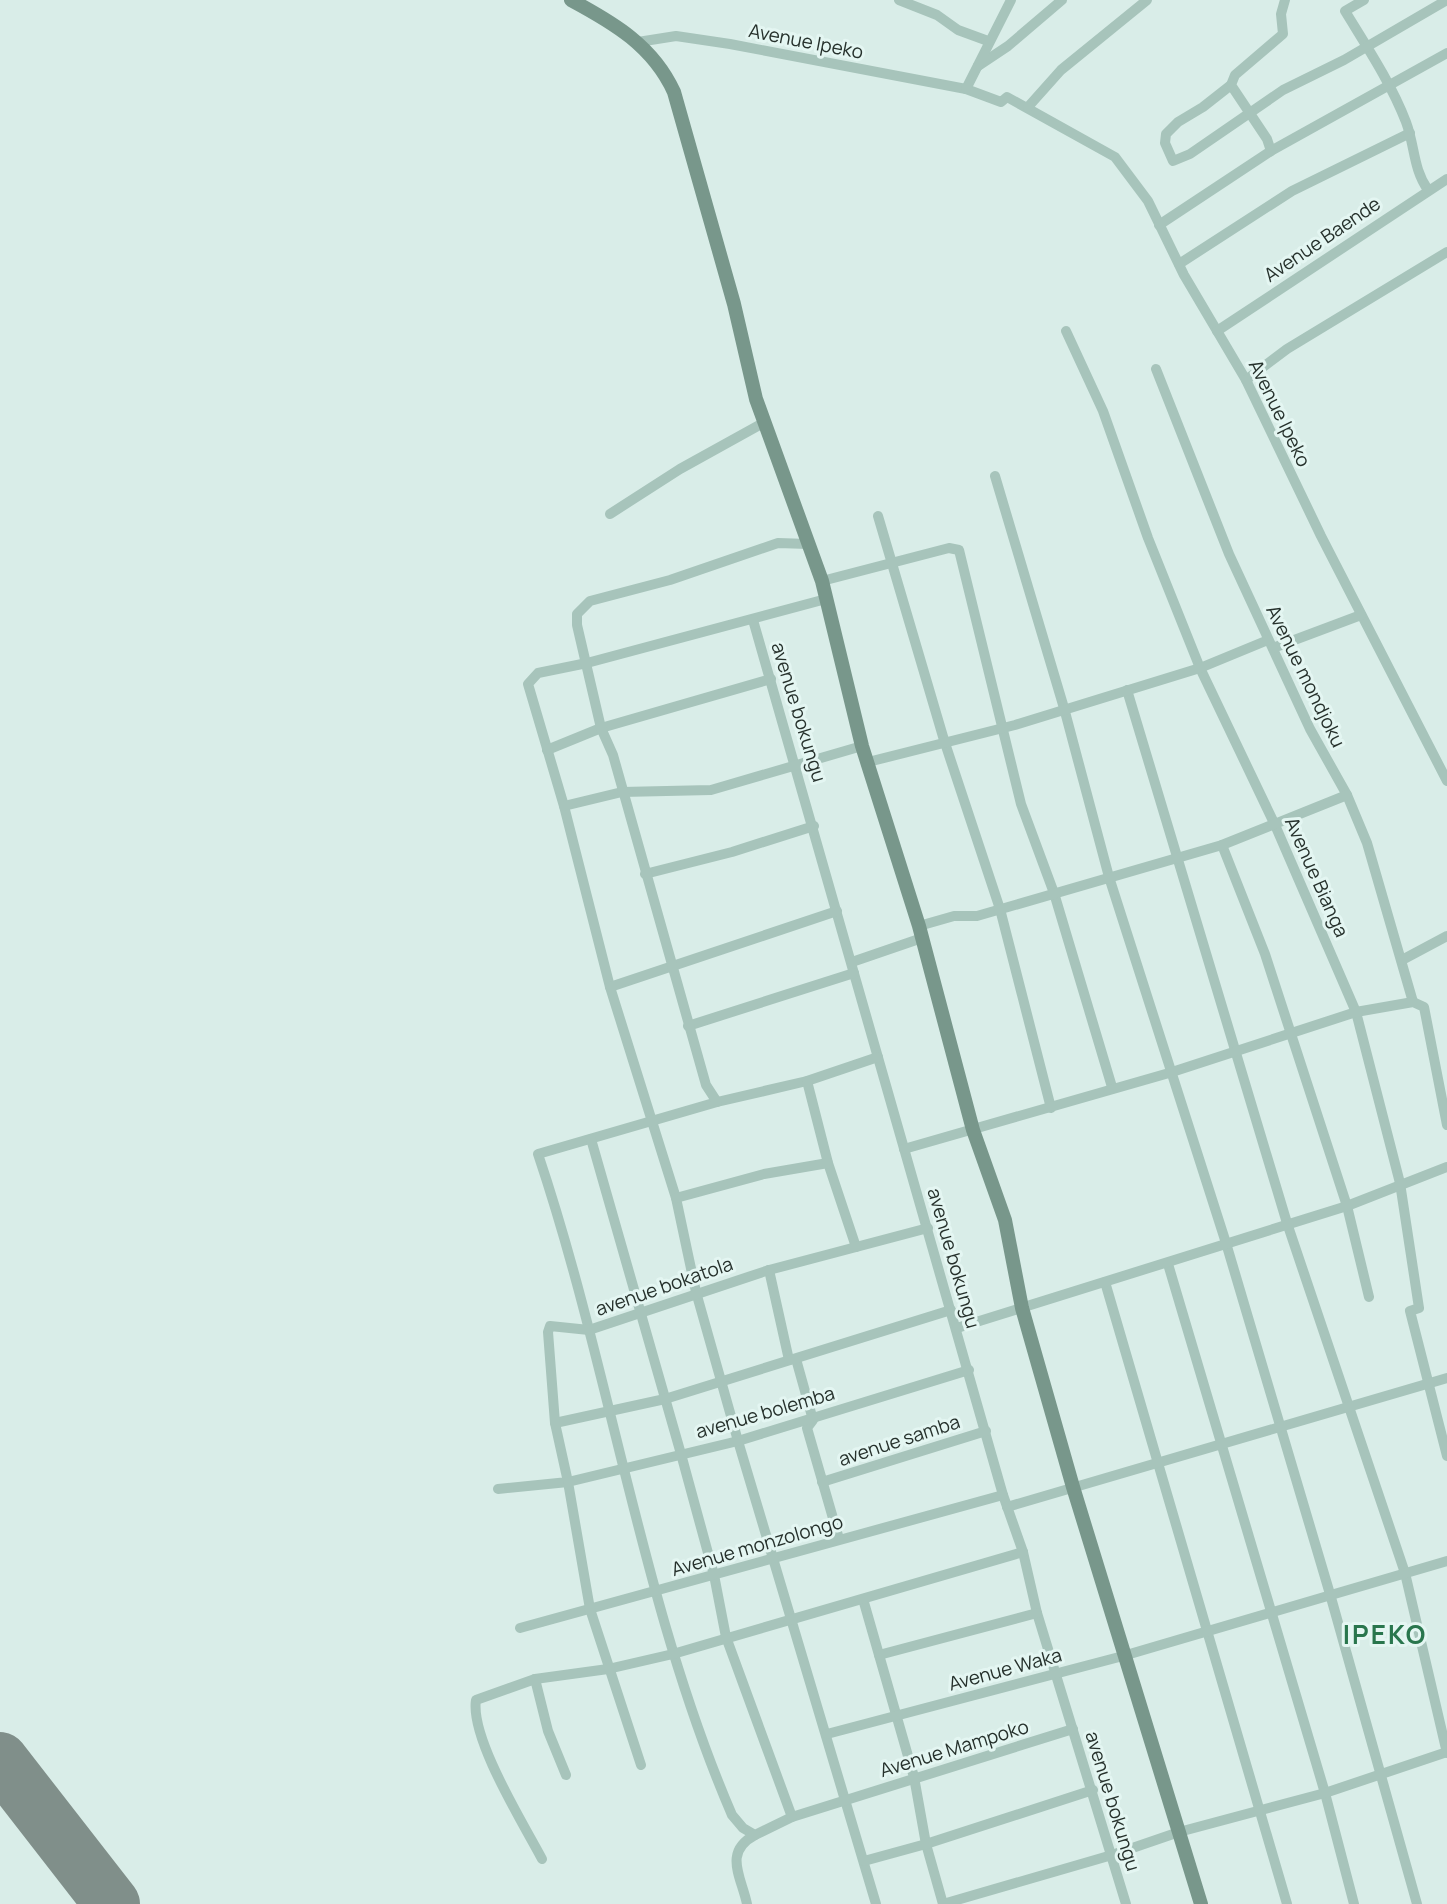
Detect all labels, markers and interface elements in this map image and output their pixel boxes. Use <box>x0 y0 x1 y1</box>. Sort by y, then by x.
street label: Avenue Ipeko <box>747 17 865 65</box>
street label: Avenue Baende <box>1259 190 1385 288</box>
street label: Avenue Ipeko <box>1243 355 1317 471</box>
street label: Avenue mondjoku <box>1260 600 1352 752</box>
street label: avenue bokungu <box>765 639 833 785</box>
street label: Avenue Bianga <box>1279 813 1355 941</box>
street label: avenue bokungu <box>922 1185 986 1331</box>
street label: avenue bokatola <box>592 1250 736 1322</box>
street label: avenue bolemba <box>692 1380 838 1444</box>
street label: avenue samba <box>835 1408 963 1472</box>
street label: Avenue monzolongo <box>668 1508 846 1582</box>
district label: IPEKO <box>1343 1616 1427 1652</box>
street label: Avenue Waka <box>945 1641 1065 1697</box>
street label: Avenue Mampoko <box>876 1713 1032 1783</box>
street label: avenue bokungu <box>1079 1728 1147 1874</box>

